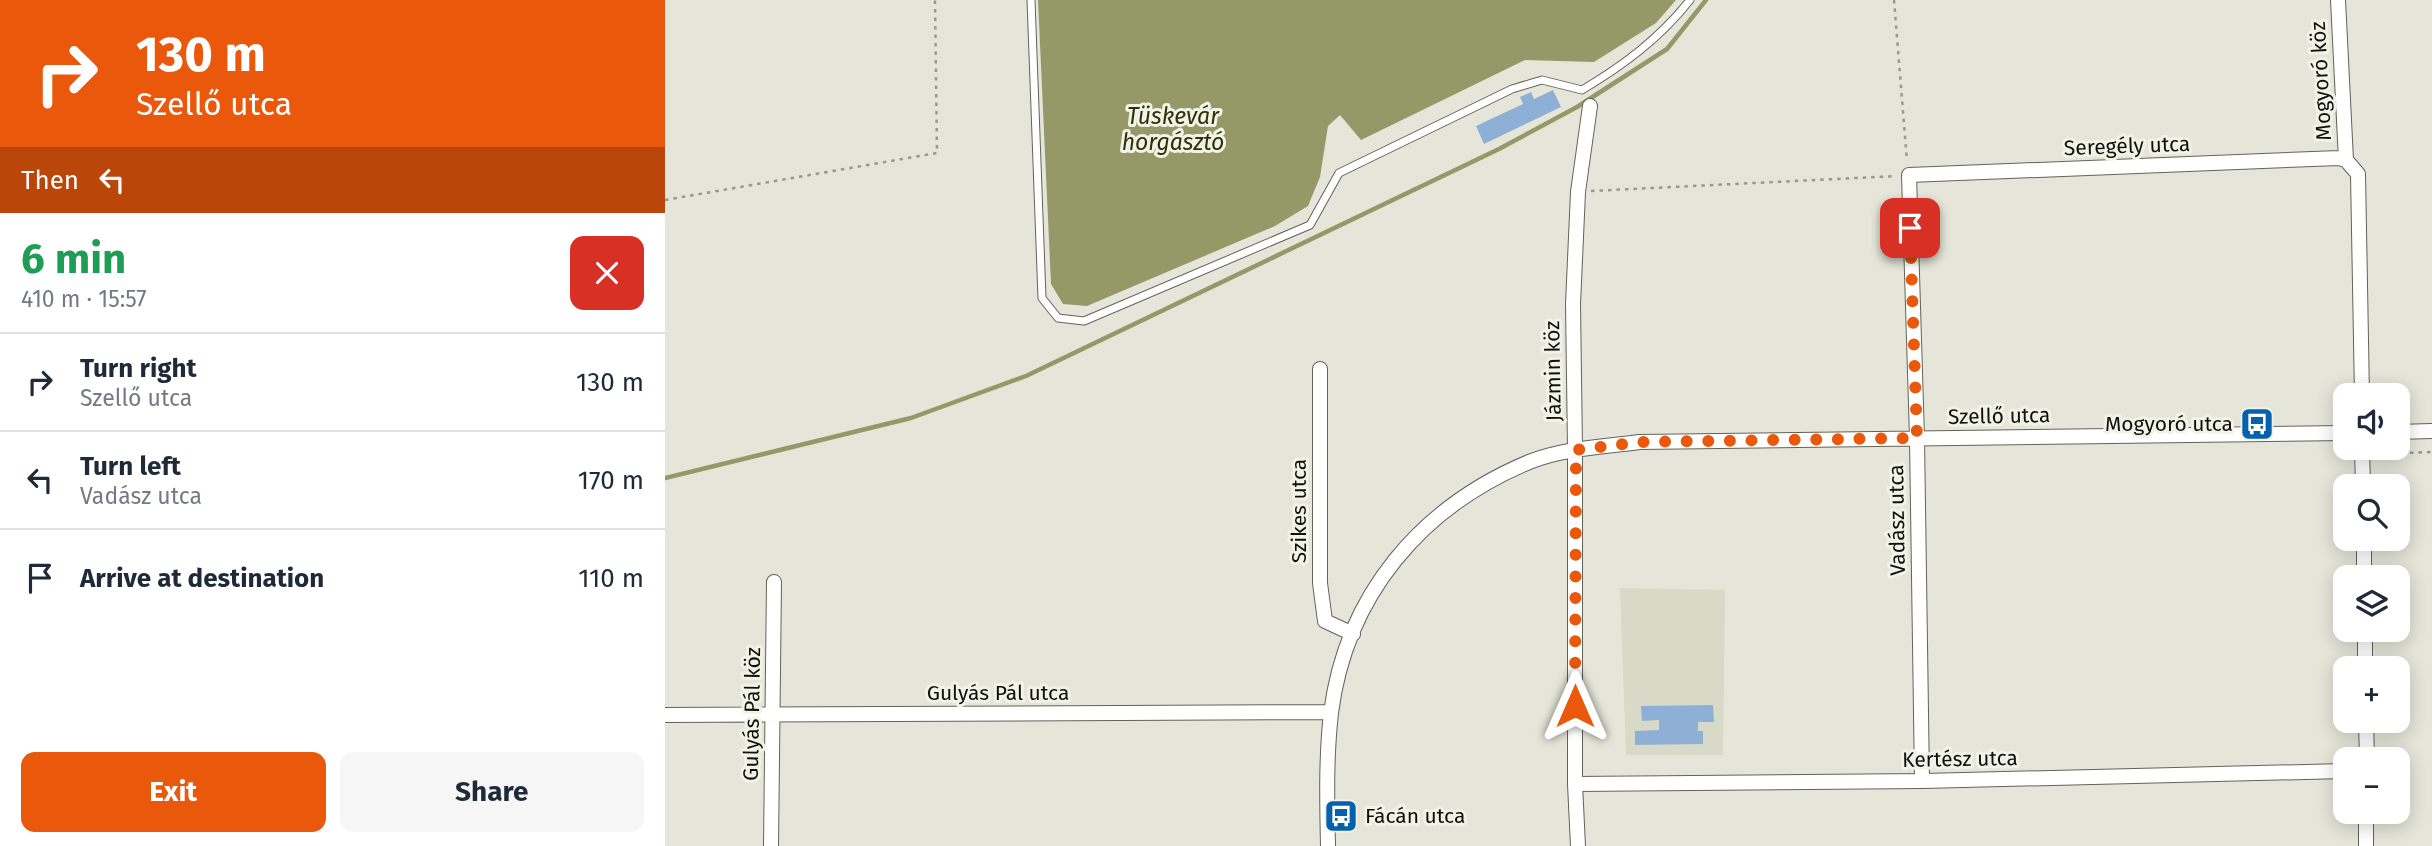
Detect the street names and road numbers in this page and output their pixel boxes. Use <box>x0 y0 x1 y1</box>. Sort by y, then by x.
street label: Mogyoró köz <box>2305 21 2337 141</box>
street label: Seregély utca <box>2063 131 2191 161</box>
street label: Jázmin köz <box>1539 320 1567 422</box>
street label: Szellő utca <box>1948 402 2050 430</box>
street label: Szikes utca <box>1286 459 1312 563</box>
street label: Vadász utca <box>1883 464 1911 576</box>
street label: Gulyás Pál köz <box>738 647 766 781</box>
street label: Gulyás Pál utca <box>927 680 1069 706</box>
street label: Kertész utca <box>1902 745 2018 773</box>

